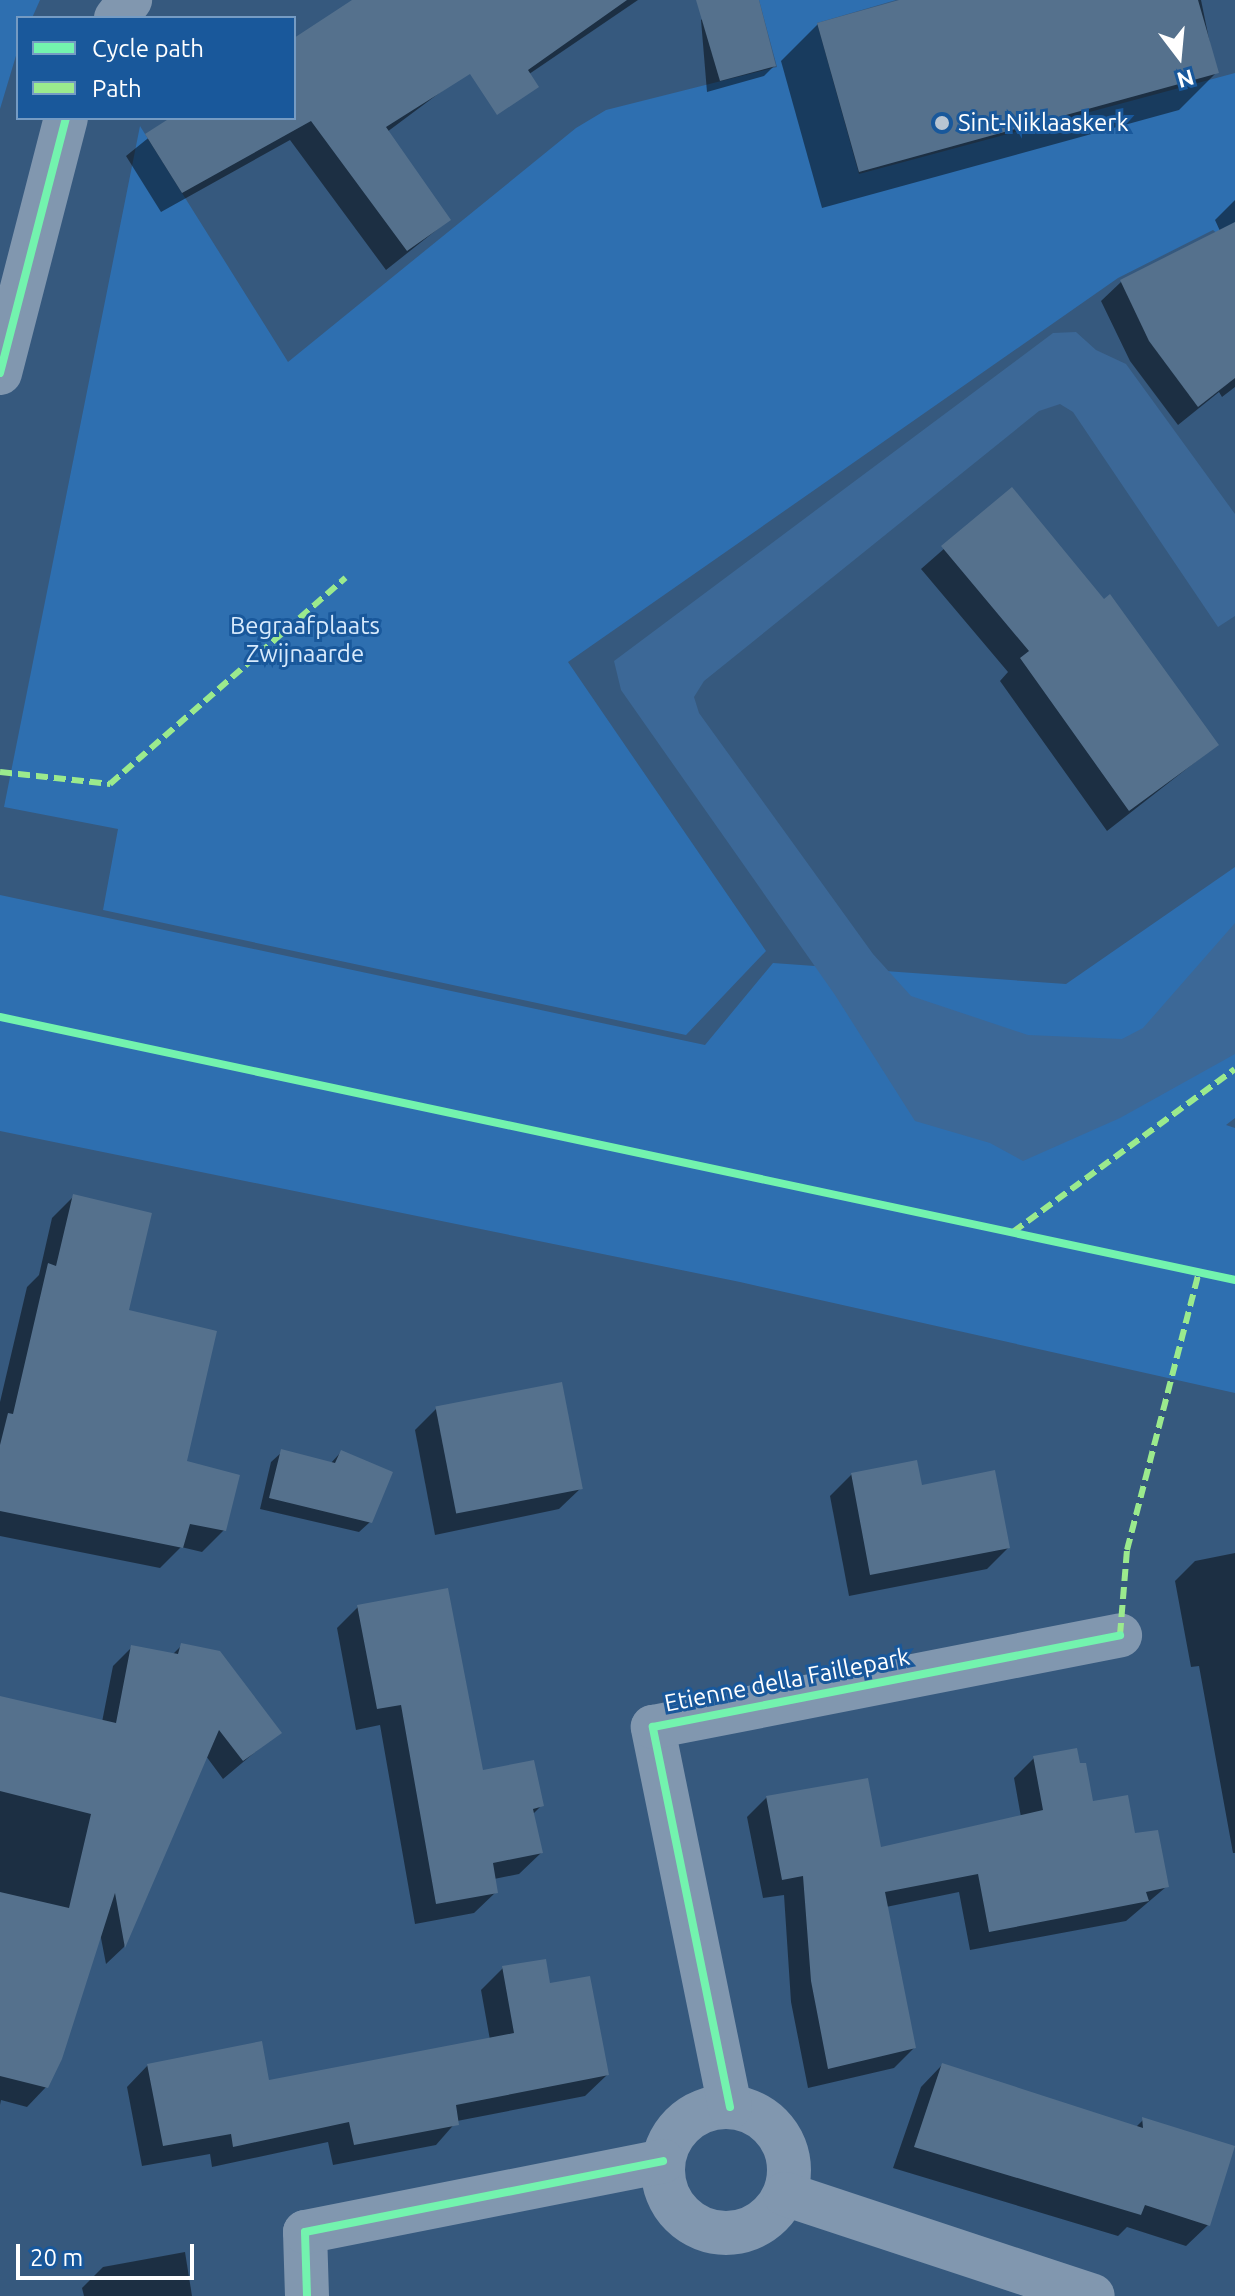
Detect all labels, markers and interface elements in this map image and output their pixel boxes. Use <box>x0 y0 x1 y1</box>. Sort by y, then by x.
legend <box>16 16 296 120</box>
north arrow <box>1139 16 1219 96</box>
text: Cycle path <box>92 35 204 62</box>
text: N <box>1174 65 1197 94</box>
text: Path <box>92 75 142 102</box>
place label: Sint-Niklaaskerk <box>958 109 1129 137</box>
marker: Sint-Niklaaskerk <box>933 114 951 132</box>
park label: Begraafplaats Zwijnaarde <box>230 612 380 668</box>
street label: Etienne della Faillepark <box>662 1642 912 1718</box>
scale bar <box>20 2228 198 2278</box>
text: 20 m <box>30 2244 83 2271</box>

